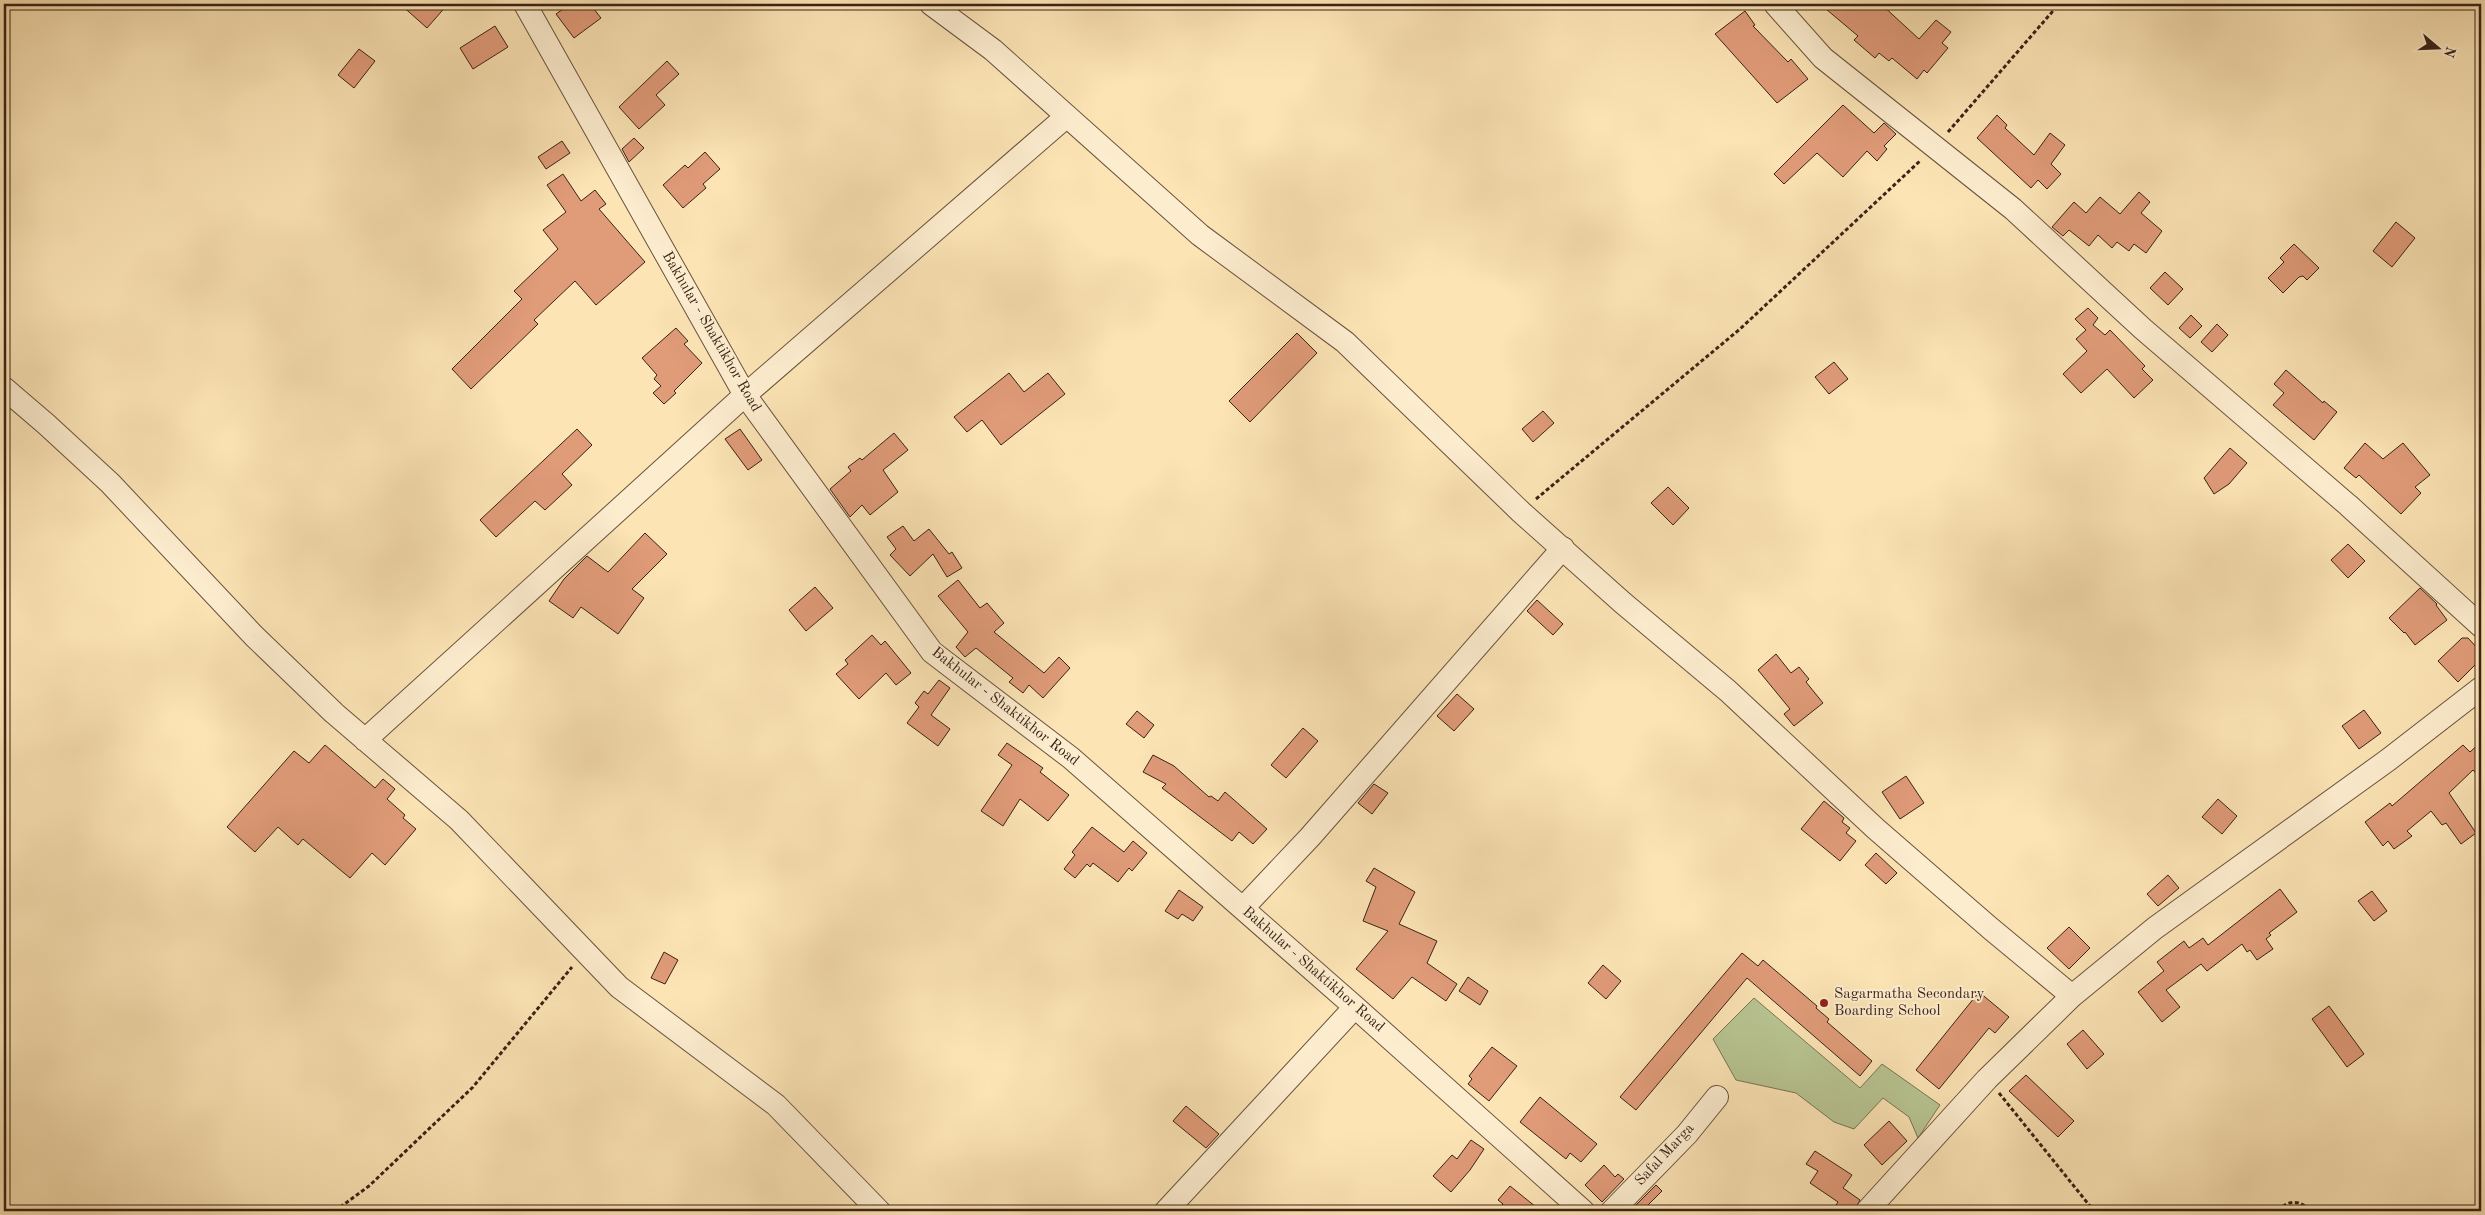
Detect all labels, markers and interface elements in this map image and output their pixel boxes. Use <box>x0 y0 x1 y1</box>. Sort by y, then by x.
north arrow <box>2412 22 2462 72</box>
text: N <box>2441 45 2458 60</box>
street label: Bakhular - Shaktikhor Road <box>659 249 763 415</box>
street label: Bakhular - Shaktikhor Road <box>929 645 1082 769</box>
street label: Bakhular - Shaktikhor Road <box>1239 904 1387 1036</box>
place label: Sagarmatha Secondary Boarding School <box>1834 987 1984 1019</box>
marker: Sagarmatha Secondary Boarding School <box>1818 997 1830 1009</box>
street label: Safal Marga <box>1633 1121 1698 1189</box>

